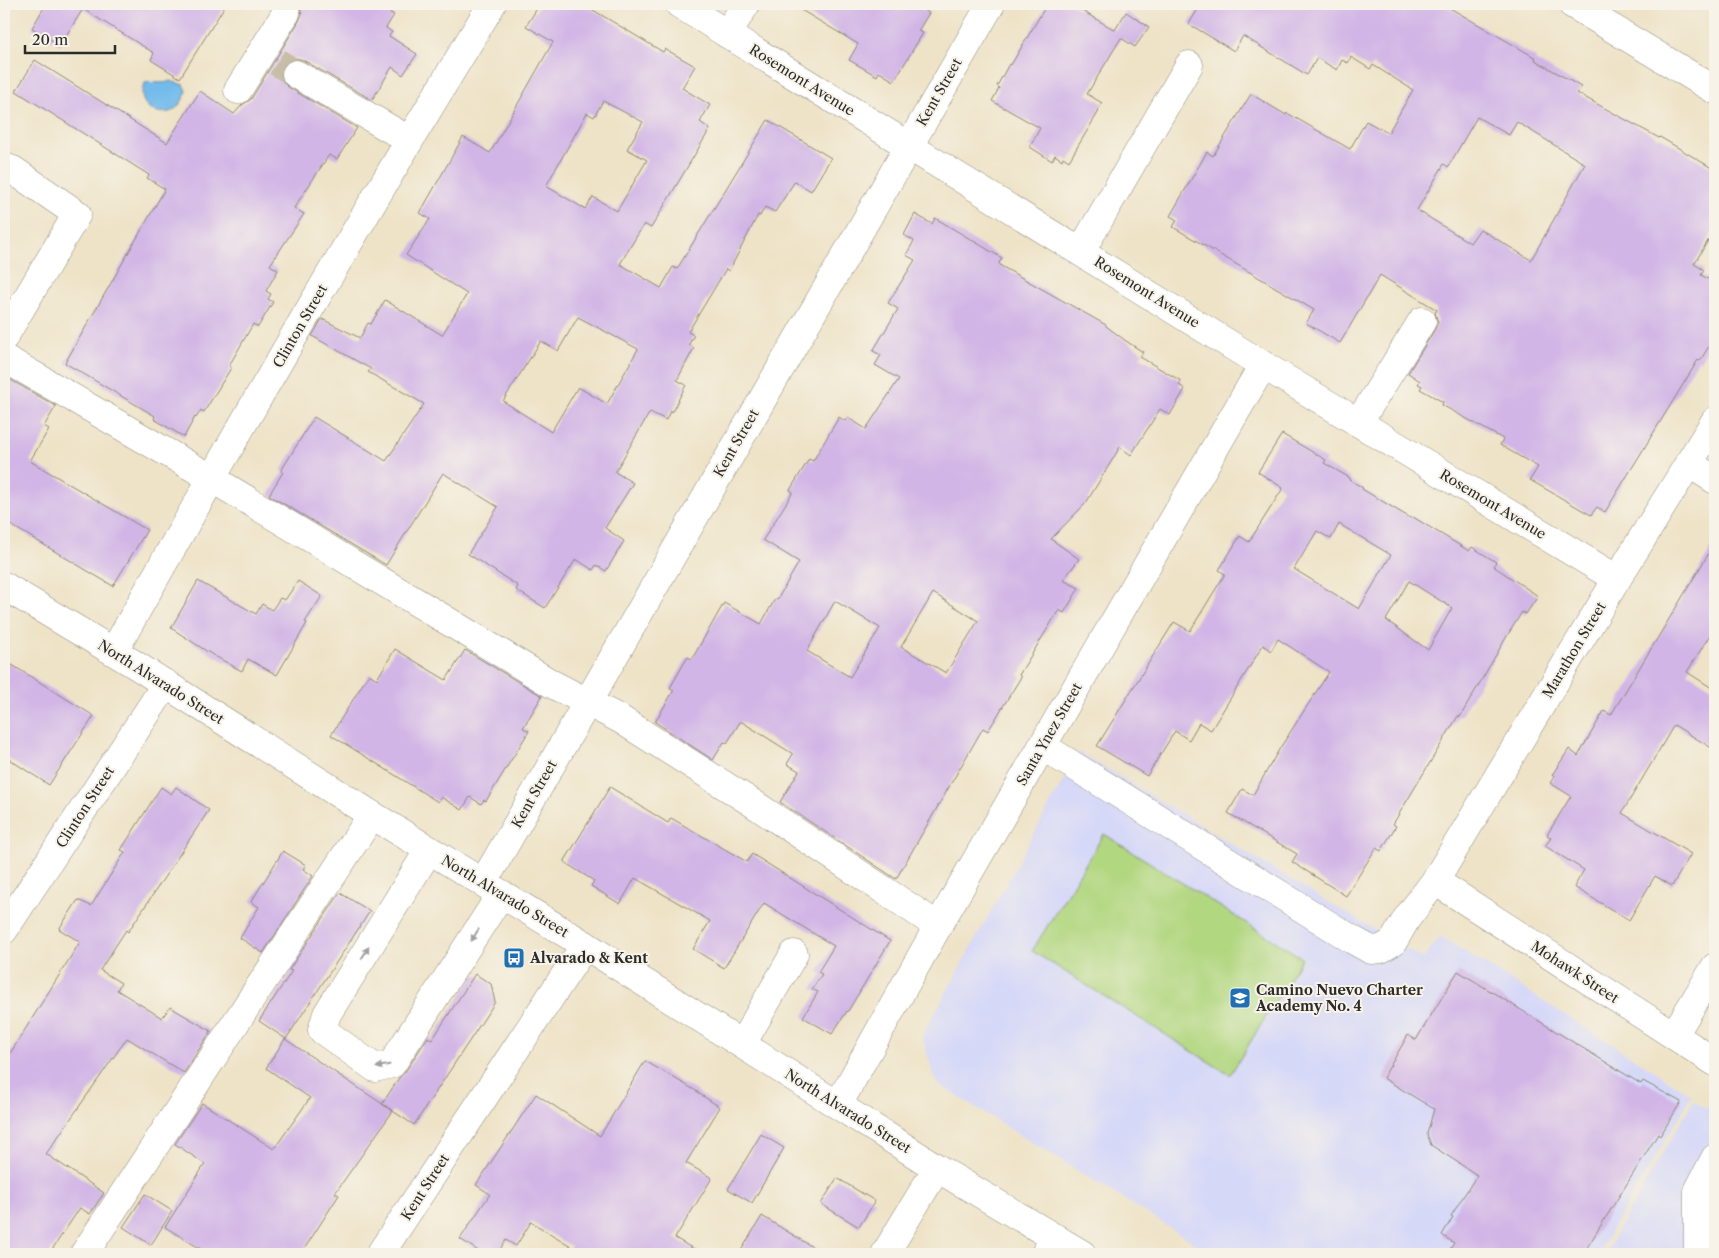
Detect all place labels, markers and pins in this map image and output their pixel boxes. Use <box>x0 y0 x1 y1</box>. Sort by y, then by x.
bus stop icon: Alvarado & Kent <box>502 946 526 970</box>
place label: Alvarado & Kent <box>529 949 648 967</box>
place label: Camino Nuevo Charter Academy No. 4 <box>1255 981 1423 1015</box>
school or university icon: Camino Nuevo Charter Academy No. 4 <box>1228 986 1252 1010</box>

